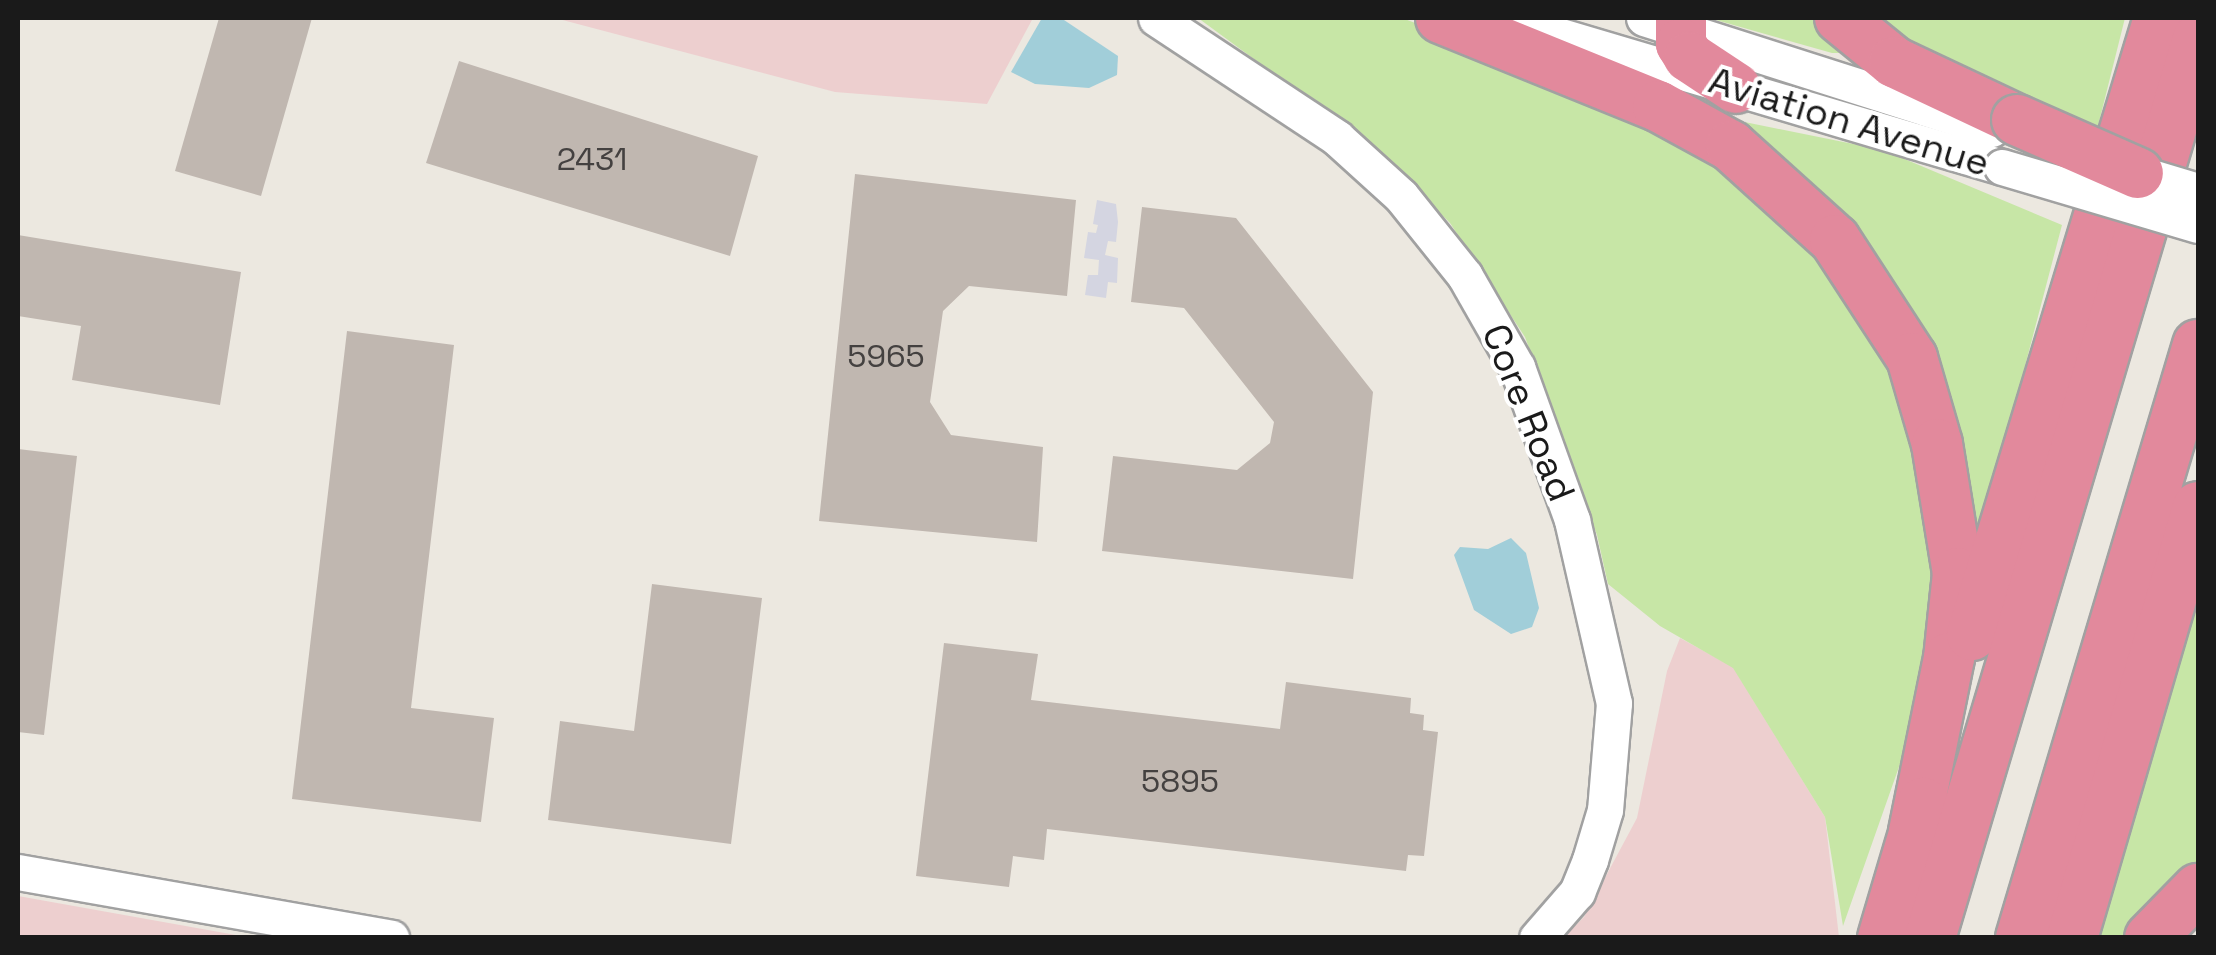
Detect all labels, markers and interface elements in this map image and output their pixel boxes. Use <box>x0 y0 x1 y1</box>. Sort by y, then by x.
street label: Aviation Avenue <box>1703 58 1995 186</box>
house number: 2431 <box>557 140 627 178</box>
street label: Core Road <box>1472 318 1584 508</box>
house number: 5965 <box>847 337 925 375</box>
house number: 5895 <box>1141 762 1219 800</box>

